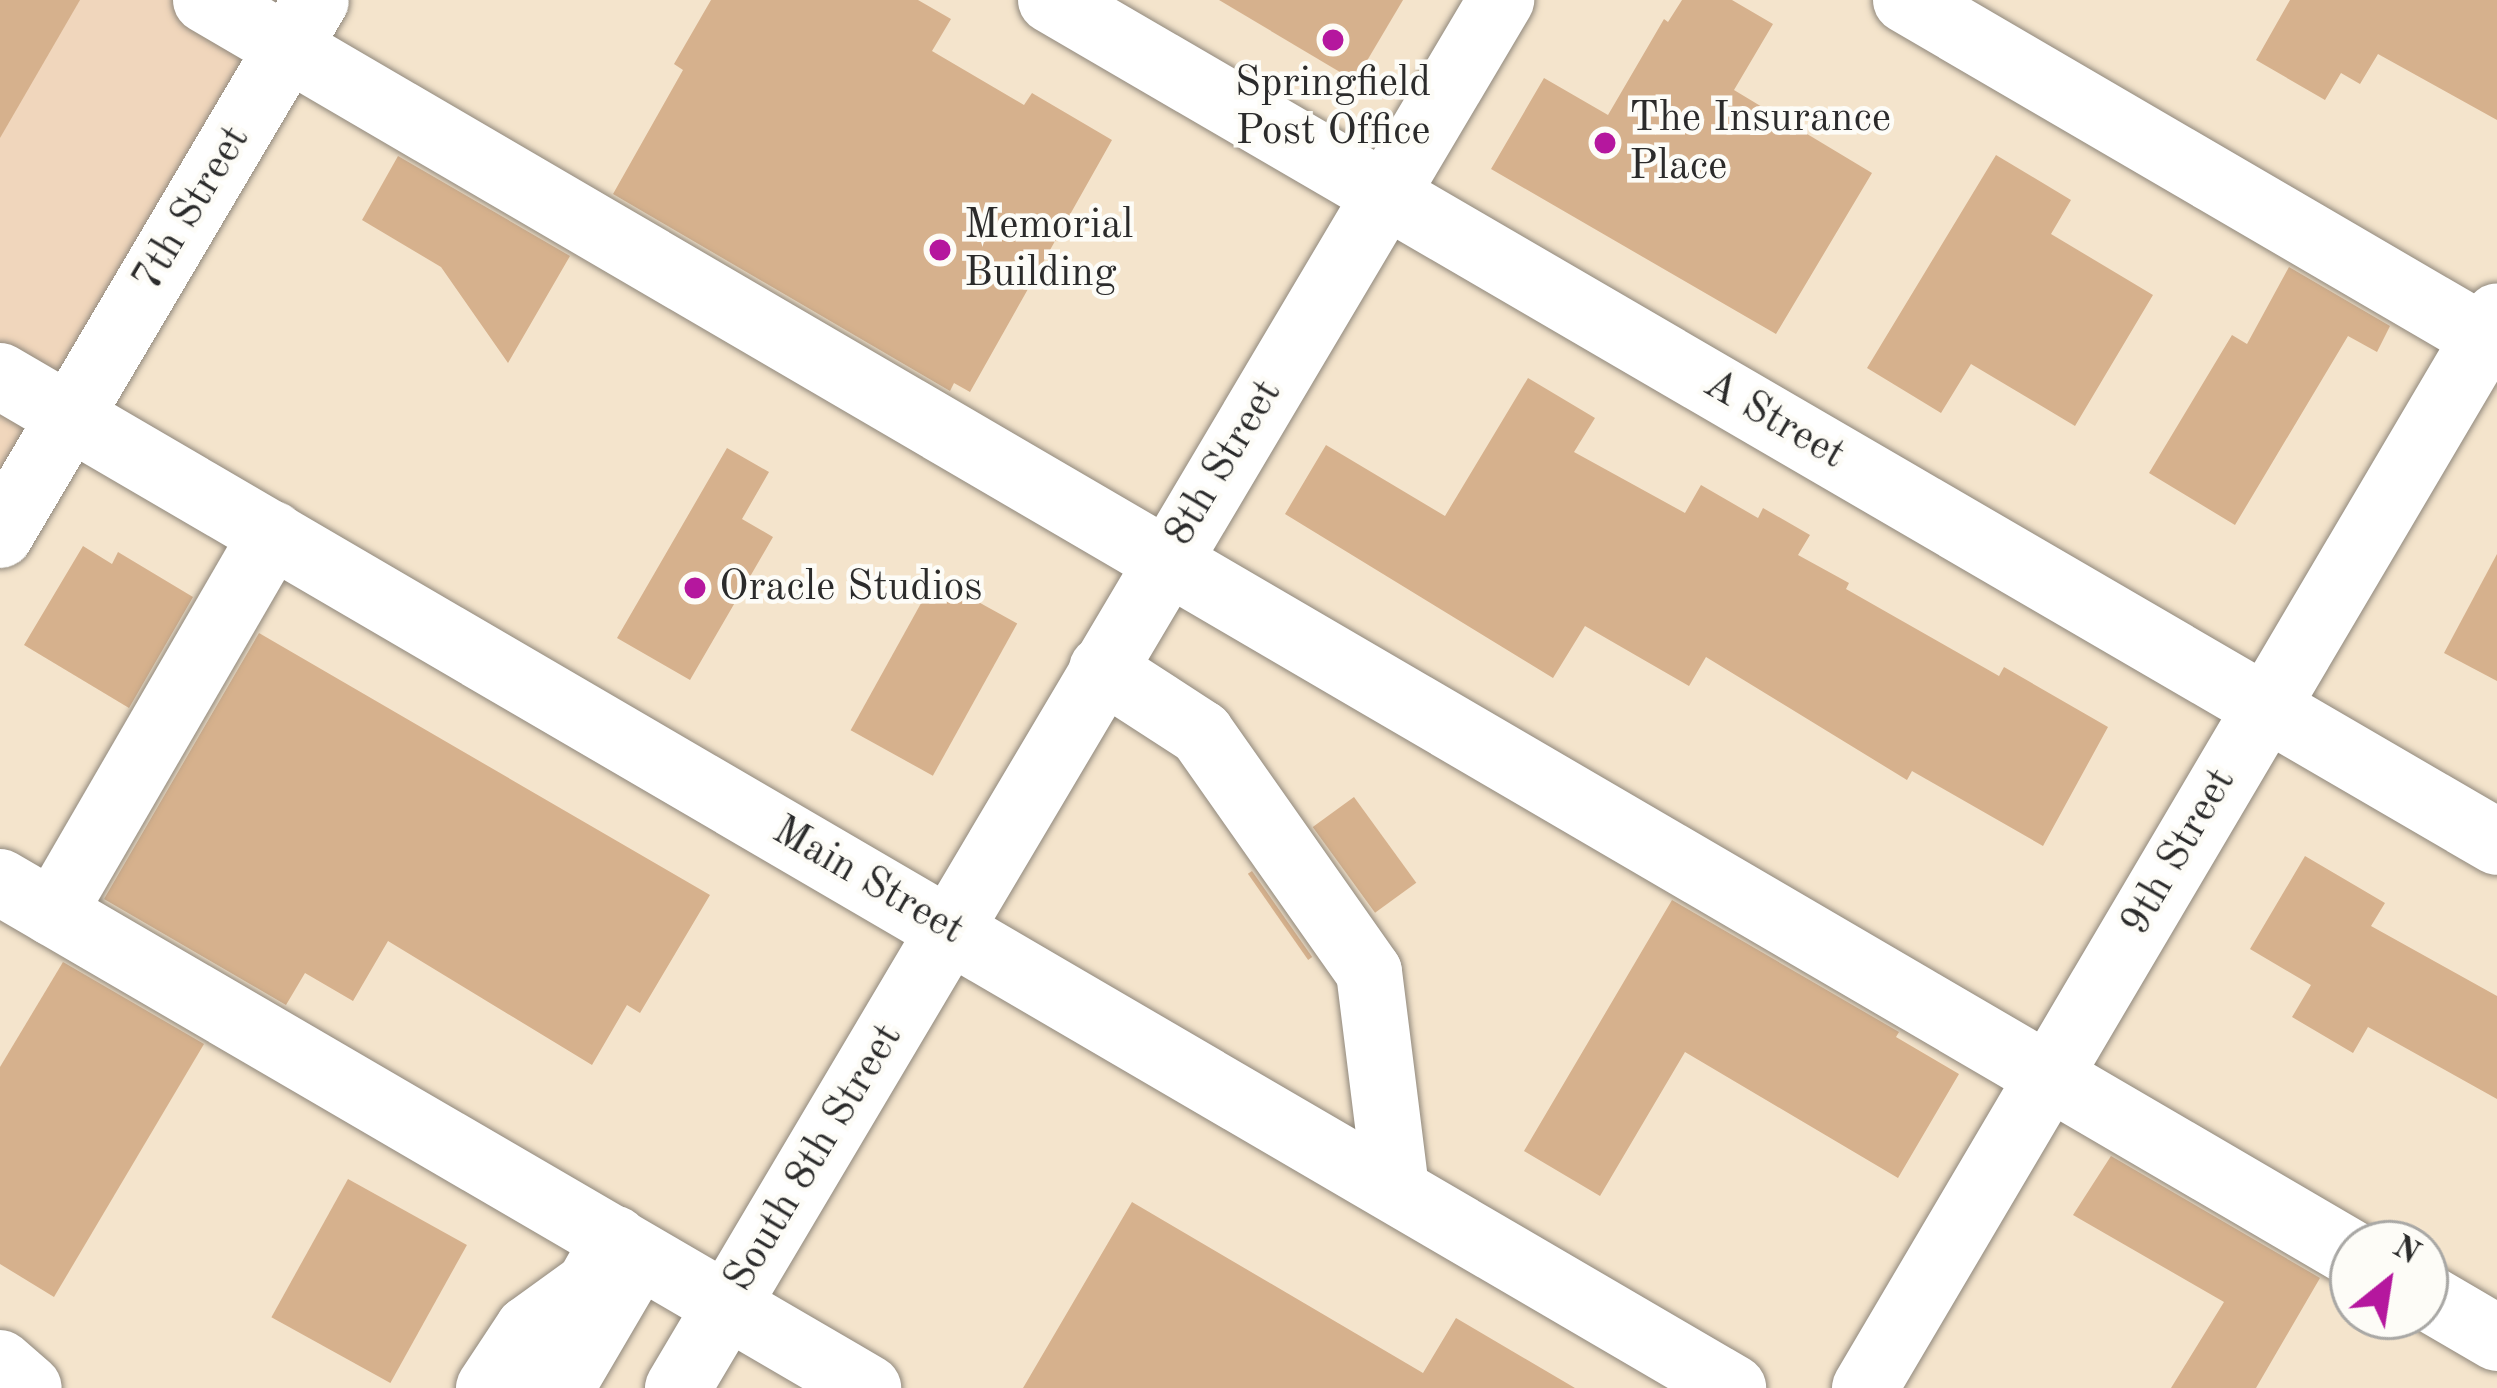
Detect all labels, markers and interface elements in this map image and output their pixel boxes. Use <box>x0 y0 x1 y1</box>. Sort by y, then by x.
marker: Springfield Post Office <box>1320 27 1346 53</box>
place label: Springfield Post Office <box>1235 59 1431 158</box>
place label: The Insurance Place <box>1629 94 1891 192</box>
street label: 7th Street <box>123 117 261 301</box>
marker: The Insurance Place <box>1592 130 1618 156</box>
place label: Memorial Building <box>964 201 1133 300</box>
marker: Memorial Building <box>927 237 953 263</box>
street label: A Street <box>1694 359 1854 481</box>
street label: 8th Street <box>1155 371 1293 555</box>
place label: Oracle Studios <box>719 563 983 613</box>
marker: Oracle Studios <box>682 575 708 601</box>
street label: 9th Street <box>2111 759 2247 945</box>
street label: Main Street <box>763 806 973 956</box>
street label: South 8th Street <box>714 1015 914 1301</box>
north arrow <box>2329 1220 2449 1340</box>
text: N <box>2387 1230 2425 1272</box>

